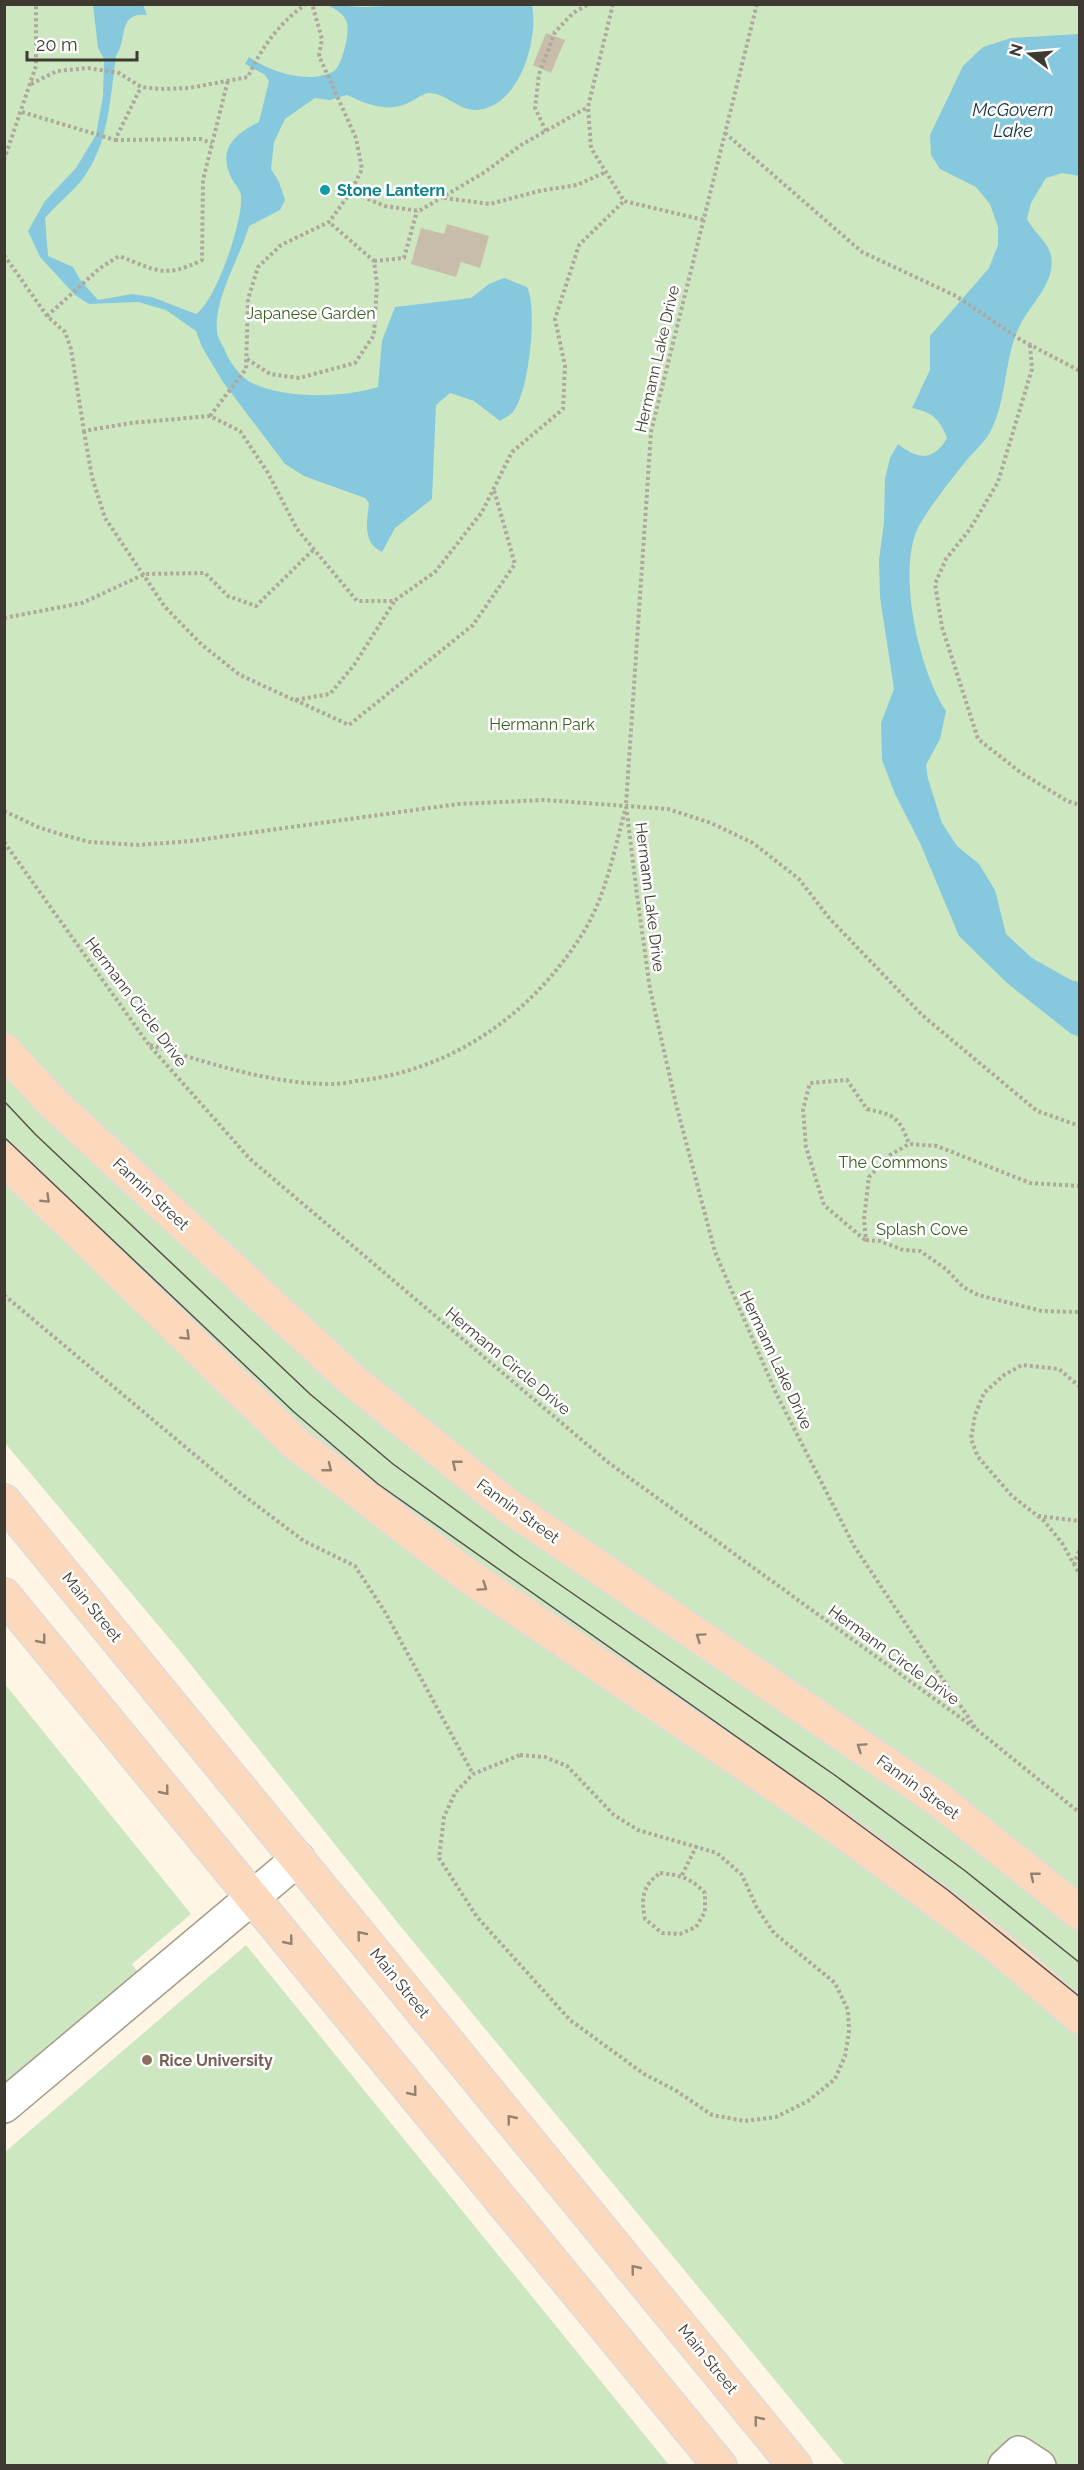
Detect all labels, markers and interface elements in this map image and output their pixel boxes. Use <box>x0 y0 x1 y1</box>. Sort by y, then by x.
scale bar <box>27 24 136 62</box>
north arrow <box>1000 24 1060 84</box>
text: 20 m <box>36 34 78 55</box>
text: N <box>1005 42 1027 58</box>
water label: McGovern Lake <box>972 99 1054 141</box>
place label: Stone Lantern <box>337 181 445 200</box>
marker: Stone Lantern <box>318 183 332 197</box>
street label: Hermann Lake Drive <box>631 283 683 435</box>
park label: Japanese Garden <box>246 304 376 323</box>
park label: Hermann Park <box>489 715 595 734</box>
street label: Hermann Lake Drive <box>631 821 669 973</box>
street label: Hermann Circle Drive <box>81 933 191 1071</box>
park label: The Commons <box>838 1153 948 1172</box>
street label: Fannin Street <box>109 1154 193 1234</box>
one-way arrow <box>39 1192 50 1203</box>
park label: Splash Cove <box>876 1220 968 1239</box>
street label: Hermann Lake Drive <box>736 1288 816 1432</box>
street label: Hermann Circle Drive <box>442 1303 574 1419</box>
one-way arrow <box>178 1328 189 1339</box>
one-way arrow <box>451 1460 462 1471</box>
one-way arrow <box>322 1461 333 1472</box>
street label: Fannin Street <box>473 1475 563 1548</box>
street label: Main Street <box>58 1568 126 1646</box>
one-way arrow <box>477 1579 488 1590</box>
street label: Hermann Circle Drive <box>825 1601 963 1709</box>
one-way arrow <box>34 1633 45 1644</box>
one-way arrow <box>696 1633 707 1644</box>
one-way arrow <box>857 1743 868 1754</box>
street label: Fannin Street <box>873 1751 963 1824</box>
one-way arrow <box>158 1784 169 1795</box>
one-way arrow <box>1030 1873 1041 1884</box>
one-way arrow <box>357 1931 368 1942</box>
one-way arrow <box>282 1934 293 1945</box>
street label: Main Street <box>366 1944 434 2022</box>
place label: Rice University <box>159 2051 273 2070</box>
marker: Rice University <box>140 2053 154 2067</box>
one-way arrow <box>406 2085 417 2096</box>
one-way arrow <box>507 2115 518 2126</box>
one-way arrow <box>631 2265 642 2276</box>
street label: Main Street <box>674 2320 742 2398</box>
one-way arrow <box>755 2416 766 2427</box>

